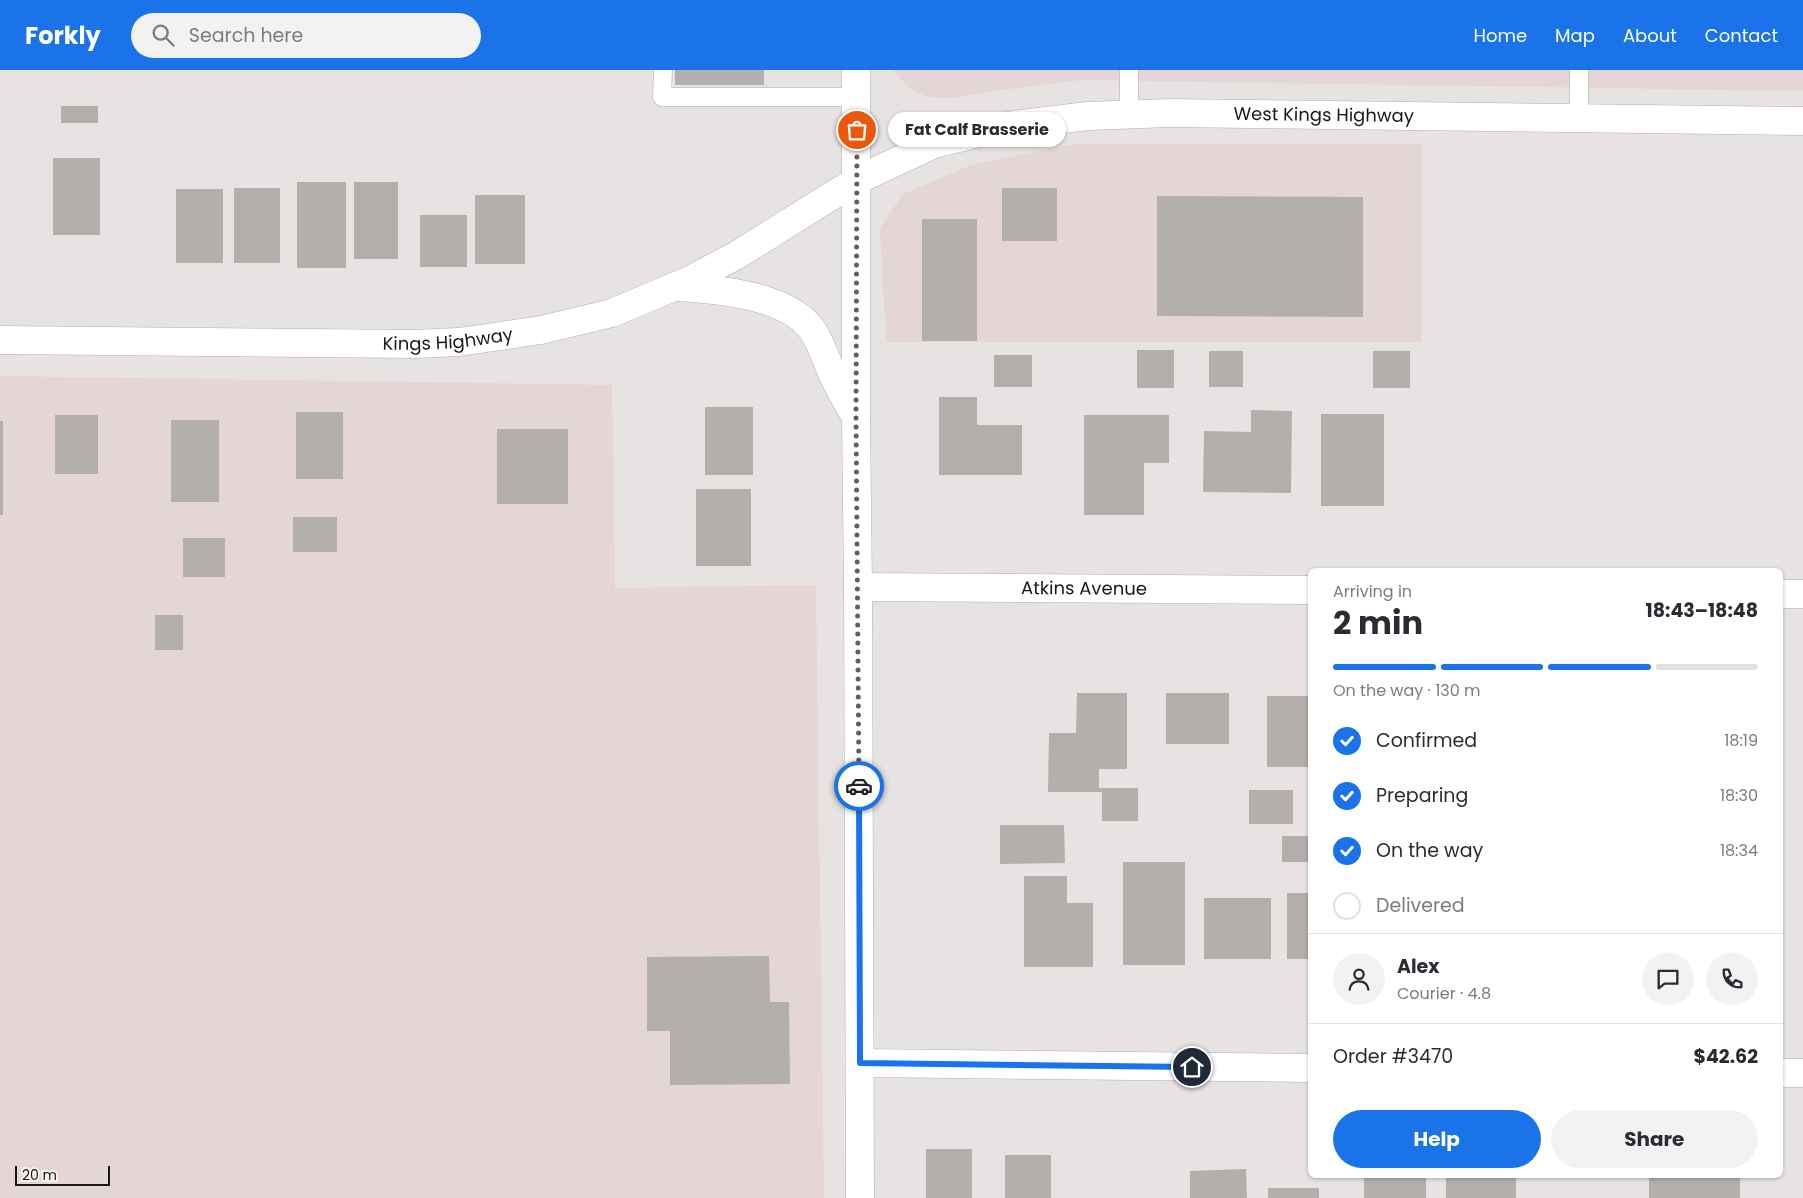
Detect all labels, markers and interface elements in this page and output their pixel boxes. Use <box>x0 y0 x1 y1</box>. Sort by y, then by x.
search box <box>131 13 481 58</box>
text: Forkly <box>25 19 101 52</box>
icon: search <box>149 21 177 49</box>
text: Search here <box>189 22 303 49</box>
text: Home <box>1473 23 1527 48</box>
text: Map <box>1555 23 1595 48</box>
text: About <box>1623 23 1677 48</box>
text: Contact <box>1705 23 1778 48</box>
street label: West Kings Highway <box>1233 101 1414 128</box>
pin <box>836 109 878 151</box>
callout: Fat Calf Brasserie <box>887 112 1064 148</box>
icon: bag <box>843 116 871 144</box>
text: Fat Calf Brasserie <box>905 118 1049 141</box>
street label: Kings Highway <box>382 321 515 356</box>
street label: Atkins Avenue <box>1021 575 1147 601</box>
text: Arriving in <box>1333 580 1412 603</box>
text: 18:43–18:48 <box>1646 597 1758 624</box>
text: 2 min <box>1333 600 1423 645</box>
text: On the way · 130 m <box>1333 679 1481 702</box>
icon: check <box>1333 727 1361 755</box>
text: Confirmed <box>1376 727 1477 754</box>
text: 18:19 <box>1724 729 1758 752</box>
courier <box>834 761 884 811</box>
icon: car <box>845 772 873 800</box>
icon: check <box>1333 782 1361 810</box>
text: Preparing <box>1376 782 1468 809</box>
text: 18:30 <box>1720 784 1758 807</box>
icon: check <box>1333 837 1361 865</box>
text: On the way <box>1376 837 1483 864</box>
text: 18:34 <box>1720 839 1758 862</box>
text: Delivered <box>1376 892 1465 919</box>
button: person <box>1333 953 1385 1005</box>
text: Alex <box>1397 953 1439 980</box>
button: chat <box>1642 953 1694 1005</box>
button: phone <box>1706 953 1758 1005</box>
text: Courier · 4.8 <box>1397 982 1491 1005</box>
text: Order #3470 <box>1333 1043 1453 1070</box>
text: $42.62 <box>1693 1043 1758 1070</box>
pin <box>1171 1046 1213 1088</box>
icon: home <box>1178 1053 1206 1081</box>
button: Help <box>1333 1110 1541 1168</box>
button: Share <box>1551 1110 1758 1168</box>
scale bar <box>15 1163 110 1186</box>
text: 20 m <box>22 1165 57 1185</box>

